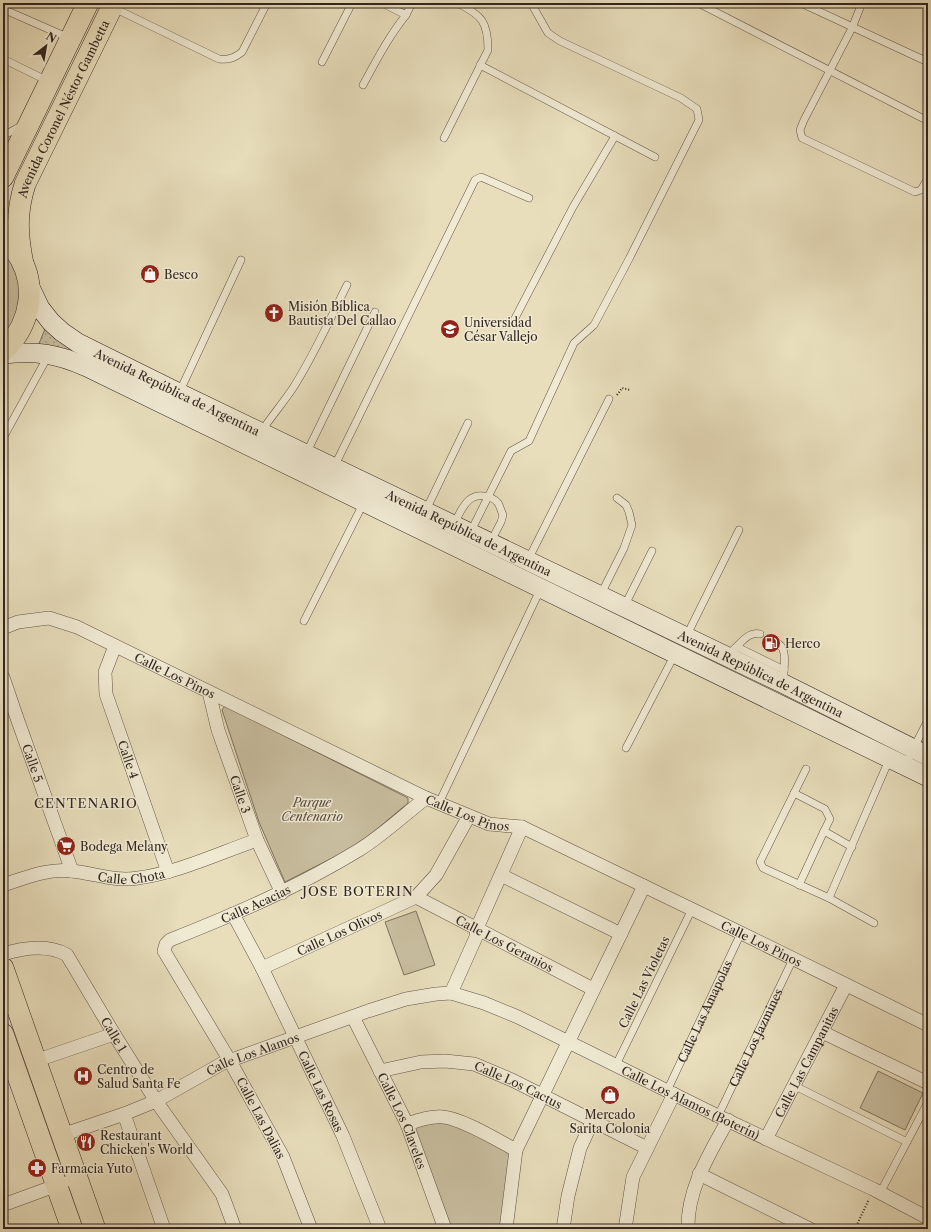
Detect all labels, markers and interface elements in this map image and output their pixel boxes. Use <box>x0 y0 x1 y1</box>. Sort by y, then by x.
street label: Avenida Coronel Néstor Gambetta <box>16 17 112 201</box>
north arrow <box>26 26 66 66</box>
shop icon: Besco <box>139 263 161 285</box>
place label: Besco <box>164 267 198 282</box>
place label: Misión Bíblica Bautista Del Callao <box>288 299 396 328</box>
church icon: Misión Bíblica Bautista Del Callao <box>263 302 285 324</box>
place label: Universidad César Vallejo <box>464 315 538 344</box>
school or university icon: Universidad César Vallejo <box>439 318 461 340</box>
street label: Avenida República de Argentina <box>91 344 263 439</box>
street label: Avenida República de Argentina <box>383 486 555 579</box>
street label: Avenida República de Argentina <box>675 626 846 720</box>
fuel station icon: Herco <box>760 632 782 654</box>
place label: Herco <box>785 636 820 651</box>
street label: Calle Los Pinos <box>132 649 218 701</box>
street label: Calle 4 <box>115 738 142 781</box>
street label: Calle 5 <box>19 742 47 784</box>
street label: Calle 3 <box>227 773 254 815</box>
street label: Calle Los Pinos <box>424 791 510 833</box>
district label: CENTENARIO <box>34 795 138 811</box>
park label: Parque Centenario <box>281 795 343 824</box>
supermarket icon: Bodega Melany <box>55 835 77 857</box>
place label: Bodega Melany <box>80 839 168 854</box>
street label: Calle Chota <box>96 865 167 887</box>
street label: Calle Acacias <box>218 881 293 926</box>
district label: JOSE BOTERIN <box>300 883 414 899</box>
street label: Calle Los Olivos <box>294 906 384 959</box>
street label: Calle Los Geranios <box>453 912 556 975</box>
street label: Calle Los Pinos <box>719 917 804 969</box>
street label: Calle Las Violetas <box>615 934 673 1030</box>
street label: Calle Las Amapolas <box>674 958 735 1065</box>
street label: Calle Los Jazmines <box>726 986 785 1089</box>
street label: Calle Las Campanitas <box>771 1004 841 1120</box>
street label: Calle 1 <box>98 1014 131 1054</box>
street label: Calle Los Alamos <box>203 1029 301 1079</box>
street label: Calle Las Rosas <box>295 1048 347 1134</box>
street label: Calle Los Cactus <box>472 1058 565 1112</box>
place label: Centro de Salud Santa Fe <box>97 1062 181 1091</box>
street label: Calle Los Alamos (Boterín) <box>619 1062 762 1142</box>
hospital icon: Centro de Salud Santa Fe <box>72 1065 94 1087</box>
street label: Calle Los Claveles <box>375 1070 430 1171</box>
street label: Calle Las Dalias <box>233 1075 289 1161</box>
shop icon: Mercado Sarita Colonia <box>599 1084 621 1106</box>
place label: Mercado Sarita Colonia <box>570 1107 651 1136</box>
place label: Restaurant Chicken's World <box>100 1128 194 1157</box>
restaurant icon: Restaurant Chicken's World <box>75 1131 97 1153</box>
pharmacy icon: Farmacia Yuto <box>26 1157 48 1179</box>
place label: Farmacia Yuto <box>51 1161 133 1176</box>

